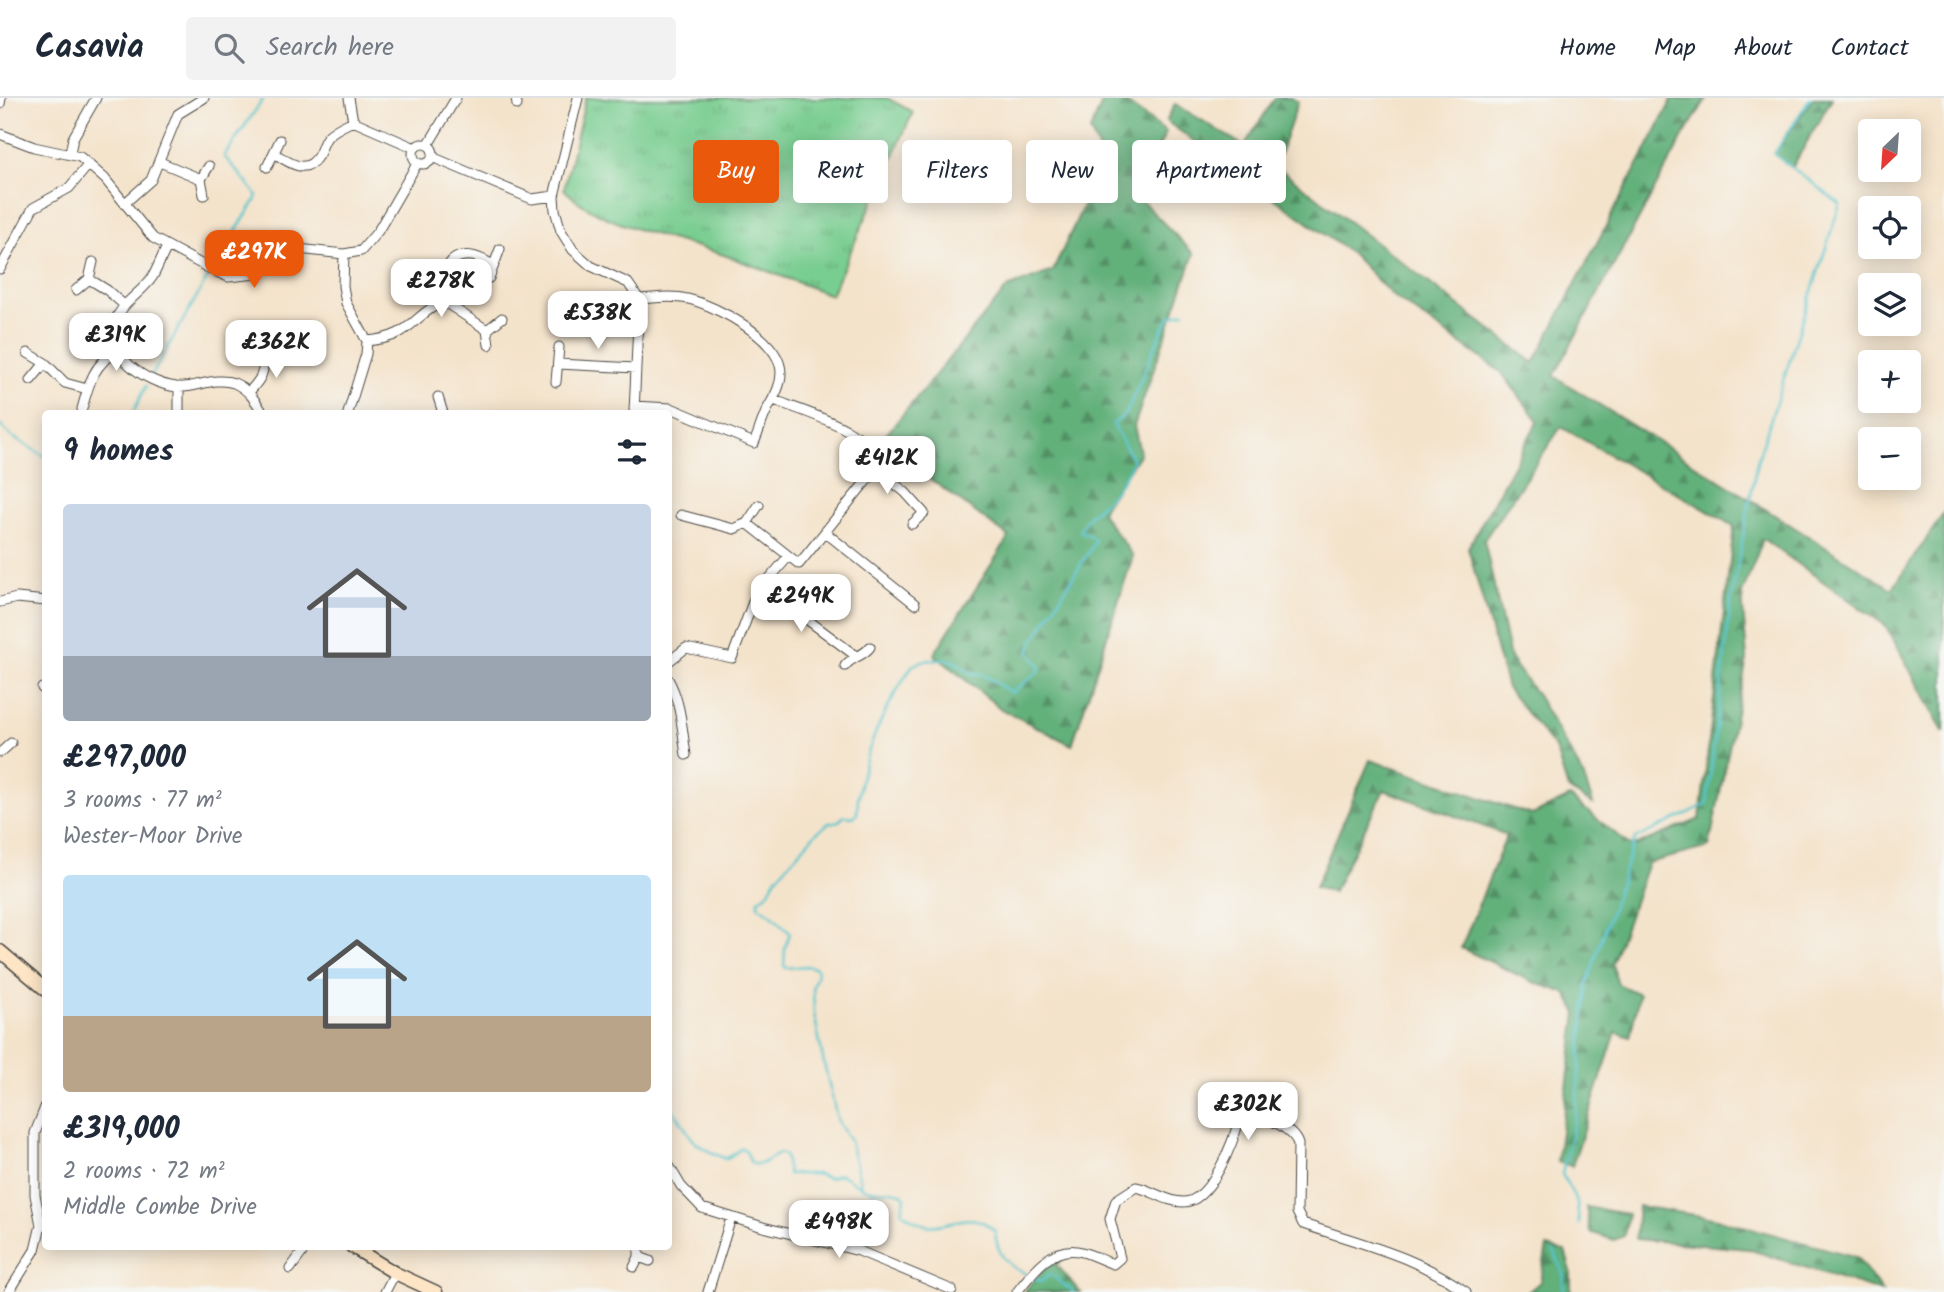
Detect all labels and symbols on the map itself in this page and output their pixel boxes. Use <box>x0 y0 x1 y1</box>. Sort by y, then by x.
north arrow <box>1858 119 1922 182</box>
pin: £297K <box>205 230 303 290</box>
pin: £278K <box>392 260 490 319</box>
pin: £538K <box>549 292 647 351</box>
pin: £319K <box>67 314 165 373</box>
pin: £362K <box>227 320 325 380</box>
pin: £412K <box>838 436 936 496</box>
pin: £249K <box>752 574 850 634</box>
pin: £302K <box>1199 1082 1297 1142</box>
pin: £498K <box>790 1200 888 1260</box>

